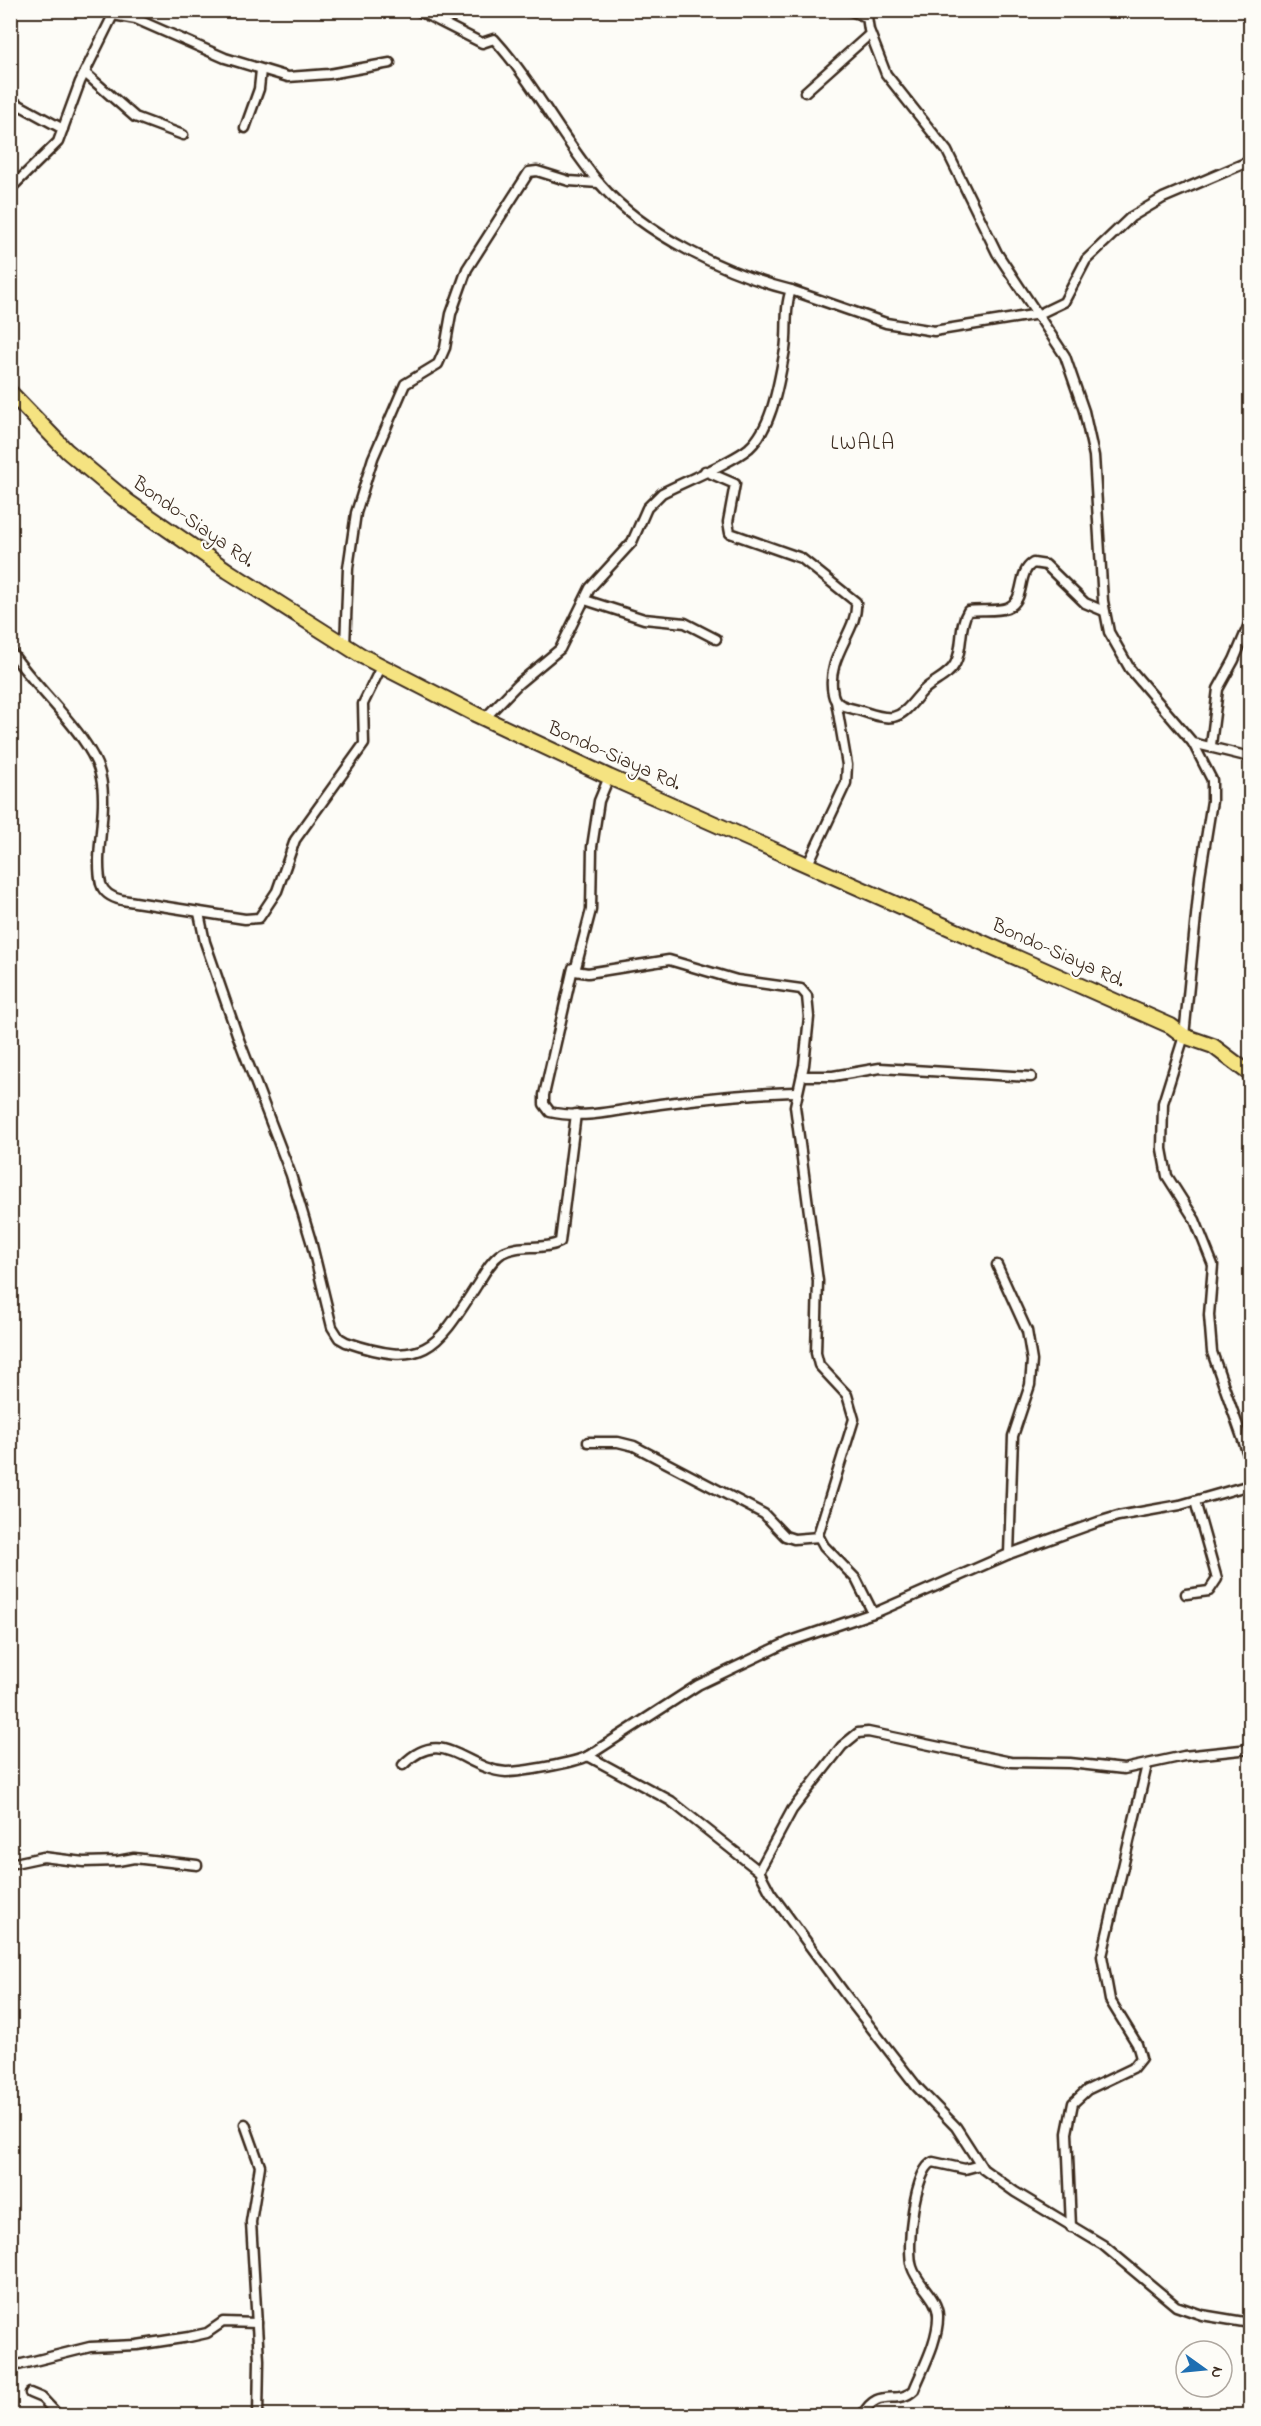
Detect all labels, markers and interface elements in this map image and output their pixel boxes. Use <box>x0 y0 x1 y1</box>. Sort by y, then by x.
district label: LWALA <box>830 429 896 459</box>
street label: Bondo-Siaya Rd. <box>125 469 260 576</box>
street label: Bondo-Siaya Rd. <box>542 714 685 799</box>
street label: Bondo-Siaya Rd. <box>986 911 1129 996</box>
north arrow <box>1174 2339 1234 2399</box>
text: N <box>1204 2364 1230 2381</box>

